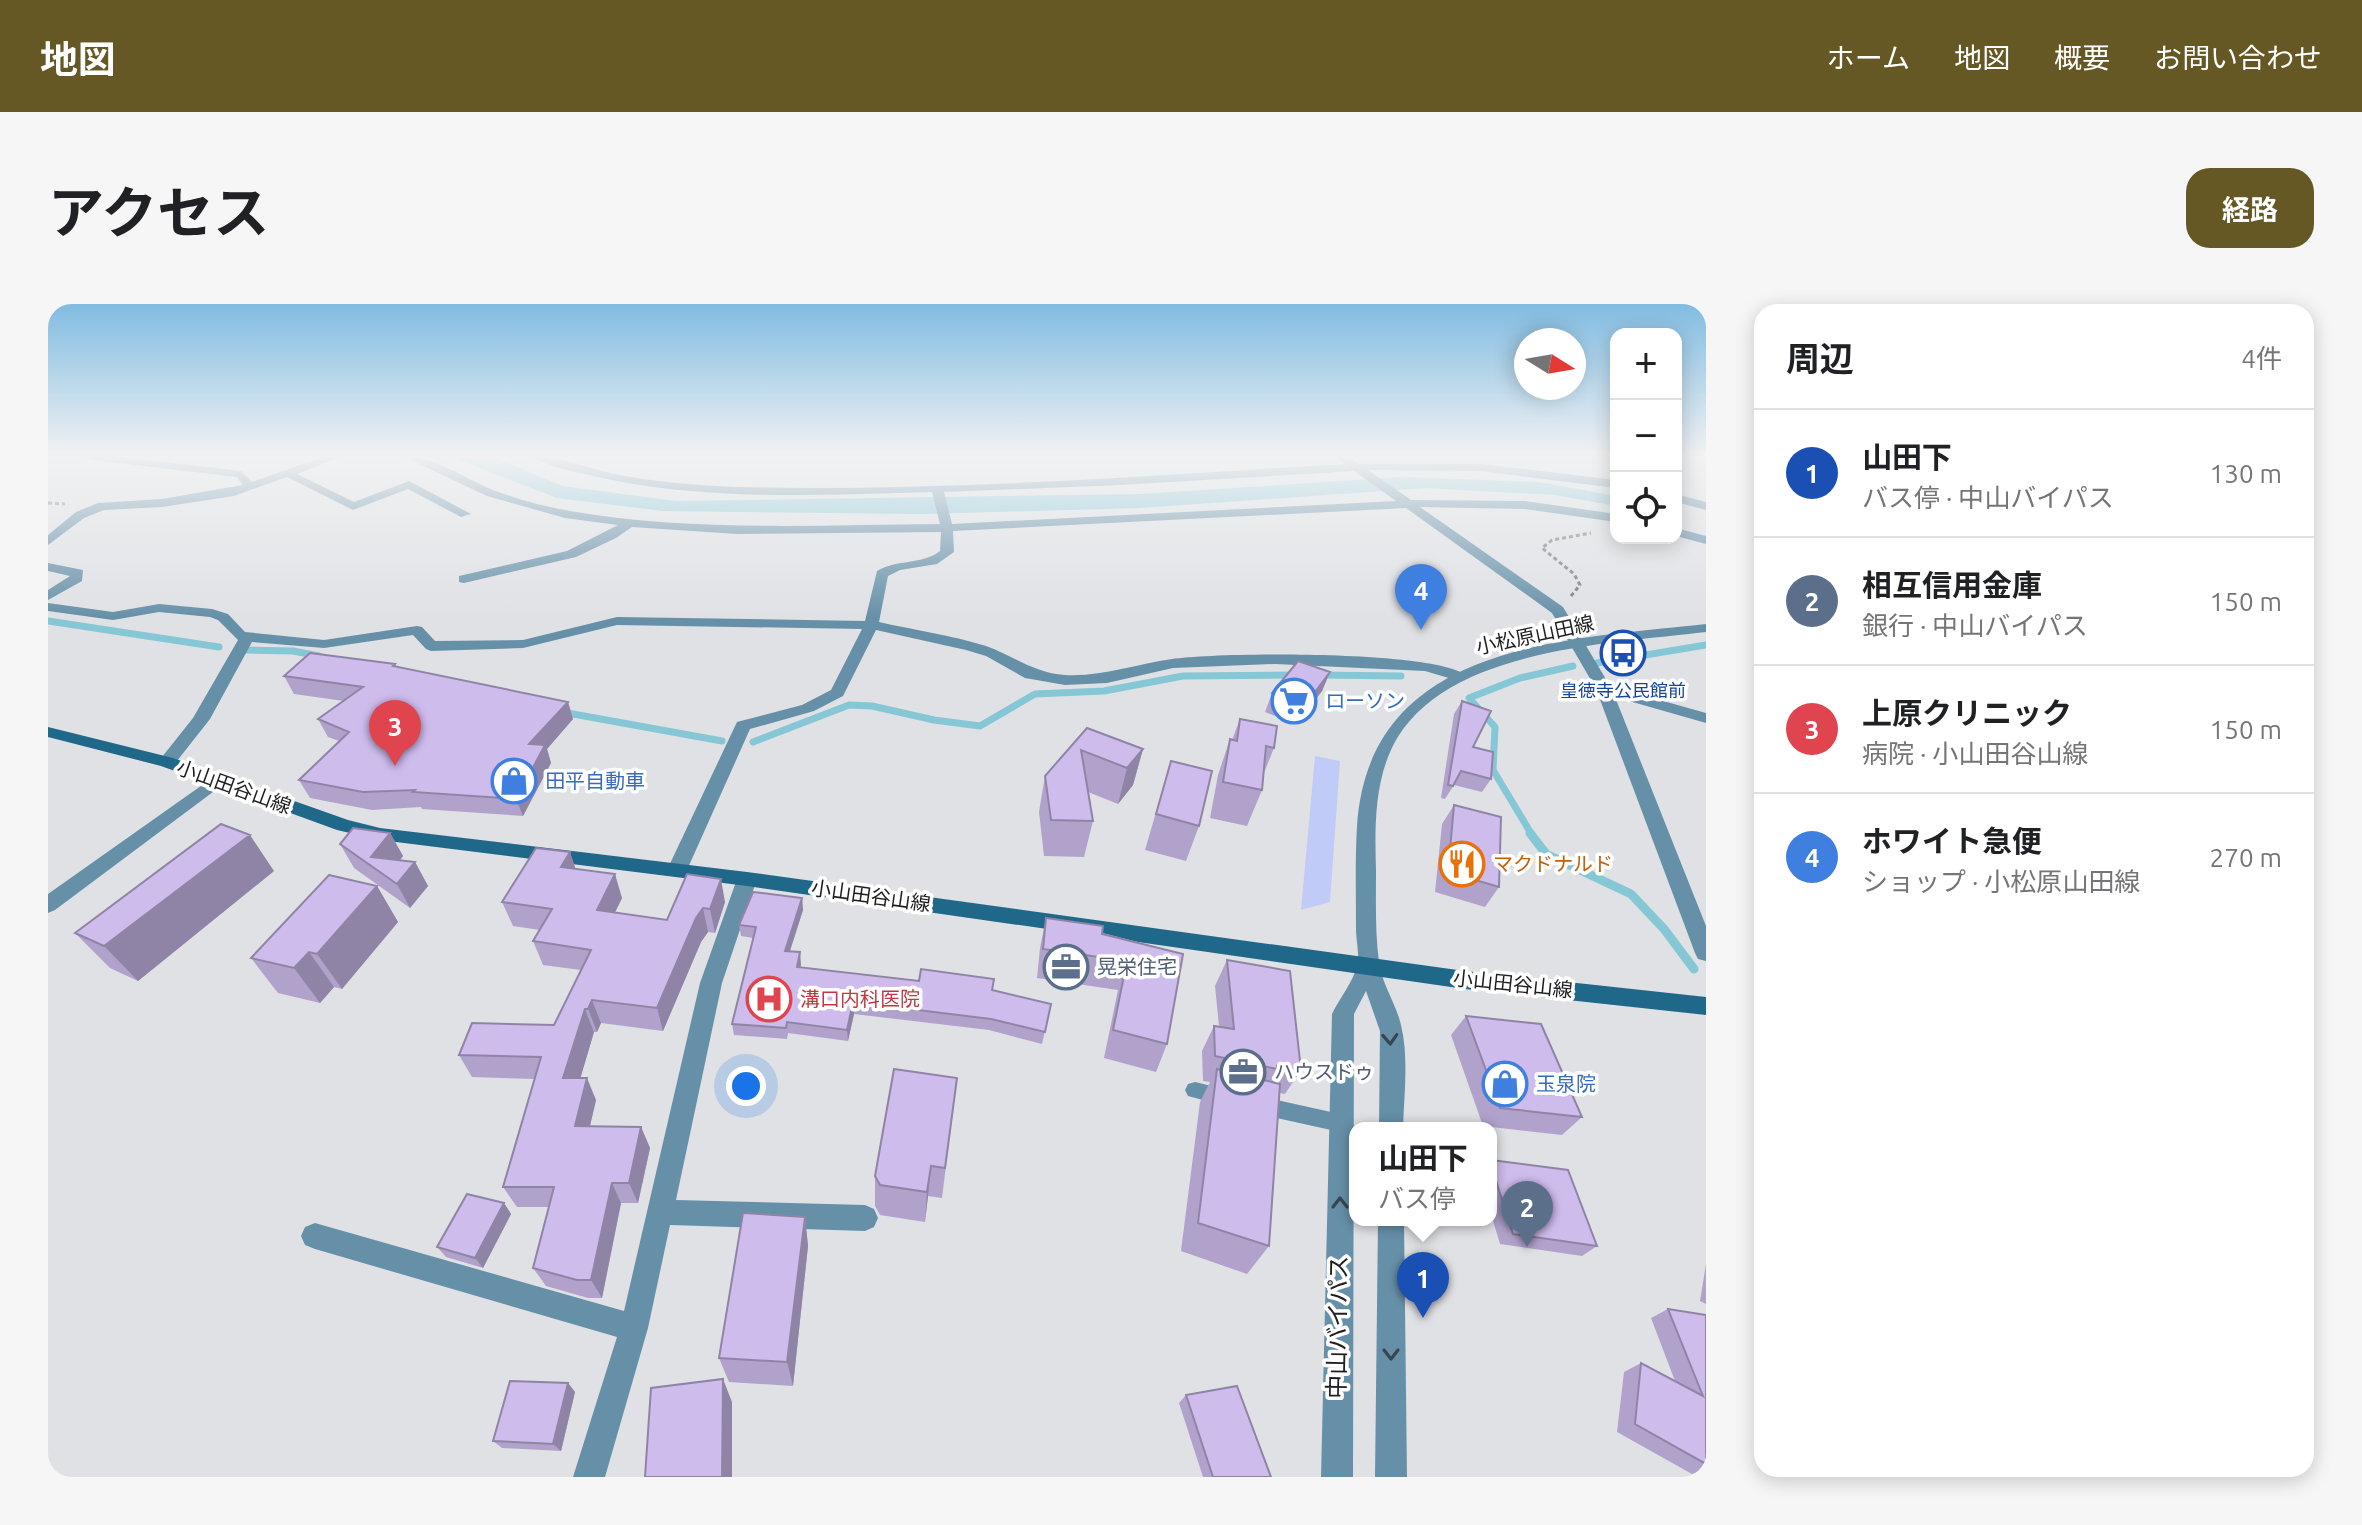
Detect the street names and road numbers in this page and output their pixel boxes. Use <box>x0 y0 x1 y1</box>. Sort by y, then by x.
street label: 小松原山田線 <box>1474 611 1596 658</box>
street label: 小山田谷山線 <box>174 755 294 818</box>
street label: 小山田谷山線 <box>810 876 932 915</box>
street label: 小山田谷山線 <box>1452 966 1574 1001</box>
street label: 中山バイパス <box>1323 1255 1352 1399</box>

